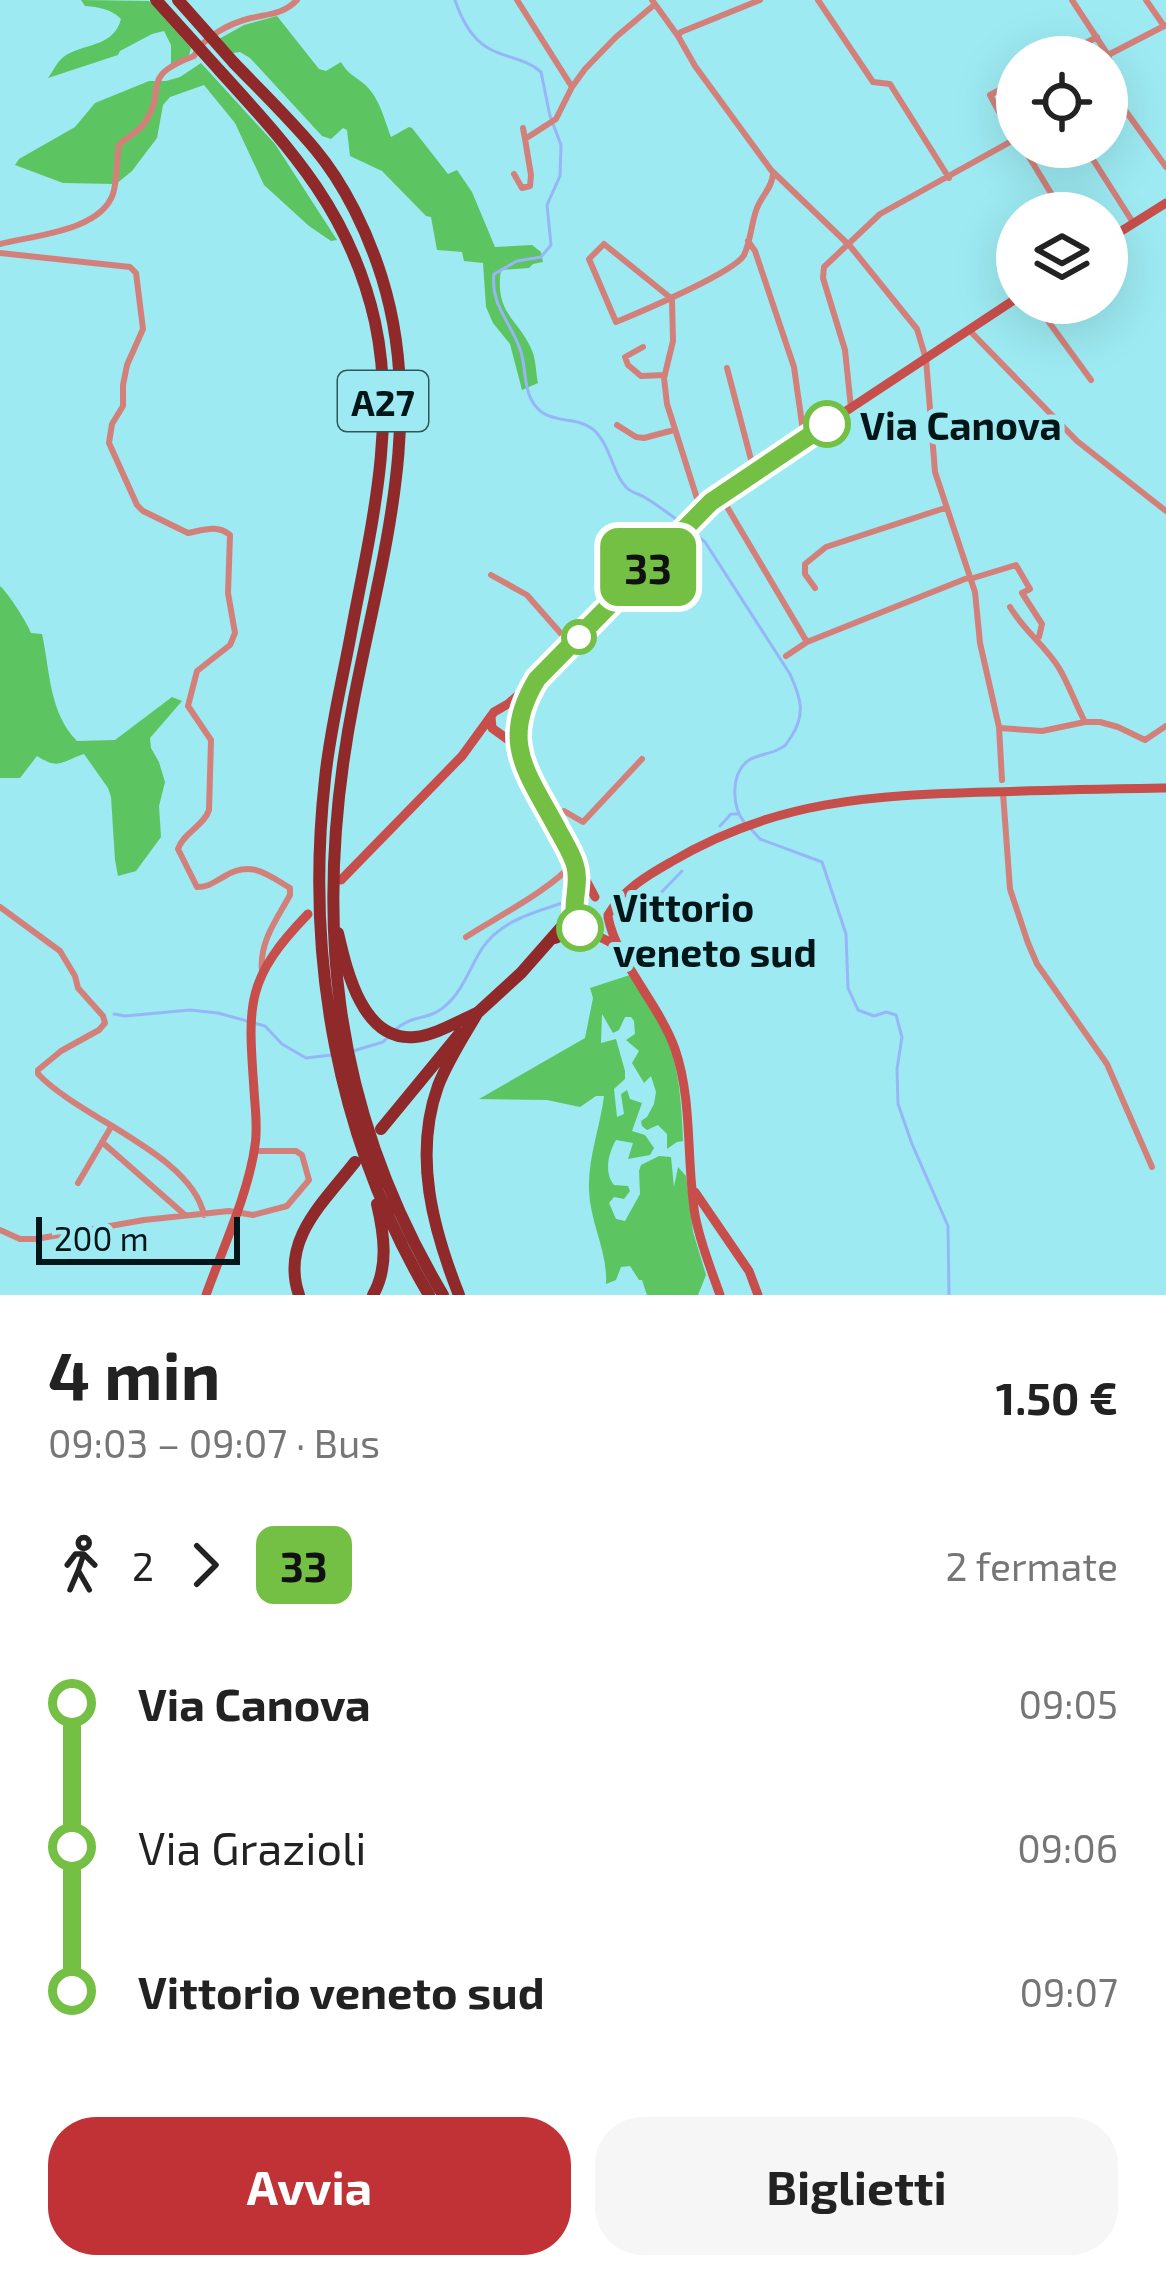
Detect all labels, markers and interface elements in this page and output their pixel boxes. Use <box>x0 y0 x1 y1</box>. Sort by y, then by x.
map controls <box>996 36 1128 324</box>
button: locate <box>996 36 1128 168</box>
button: layers <box>996 192 1128 324</box>
road number: A27 <box>338 371 428 431</box>
place label: Via Canova <box>860 401 1062 448</box>
marker: Via Canova <box>805 402 849 446</box>
line badge: 33 <box>594 528 702 606</box>
text: 33 <box>624 542 672 592</box>
unlabelled marker <box>563 621 595 653</box>
place label: Vittorio veneto sud <box>613 883 817 975</box>
marker: Vittorio veneto sud <box>558 906 602 950</box>
scale bar <box>36 1211 240 1264</box>
text: 200 m <box>54 1218 149 1258</box>
text: 4 min <box>48 1334 220 1413</box>
text: 1.50 € <box>996 1370 1118 1424</box>
text: 09:03 – 09:07 · Bus <box>48 1419 380 1466</box>
icon: walk <box>48 1532 114 1598</box>
icon: forward <box>172 1532 238 1598</box>
text: 33 <box>280 1540 328 1590</box>
text: 2 <box>132 1542 154 1589</box>
text: 2 fermate <box>946 1542 1118 1589</box>
text: Via Canova <box>138 1676 371 1730</box>
text: 09:05 <box>1019 1680 1118 1727</box>
text: Via Grazioli <box>138 1820 367 1874</box>
text: 09:06 <box>1017 1824 1118 1871</box>
text: Vittorio veneto sud <box>138 1964 545 2018</box>
text: 09:07 <box>1019 1968 1118 2015</box>
button: Avvia <box>48 2117 571 2255</box>
button: Biglietti <box>595 2117 1118 2255</box>

